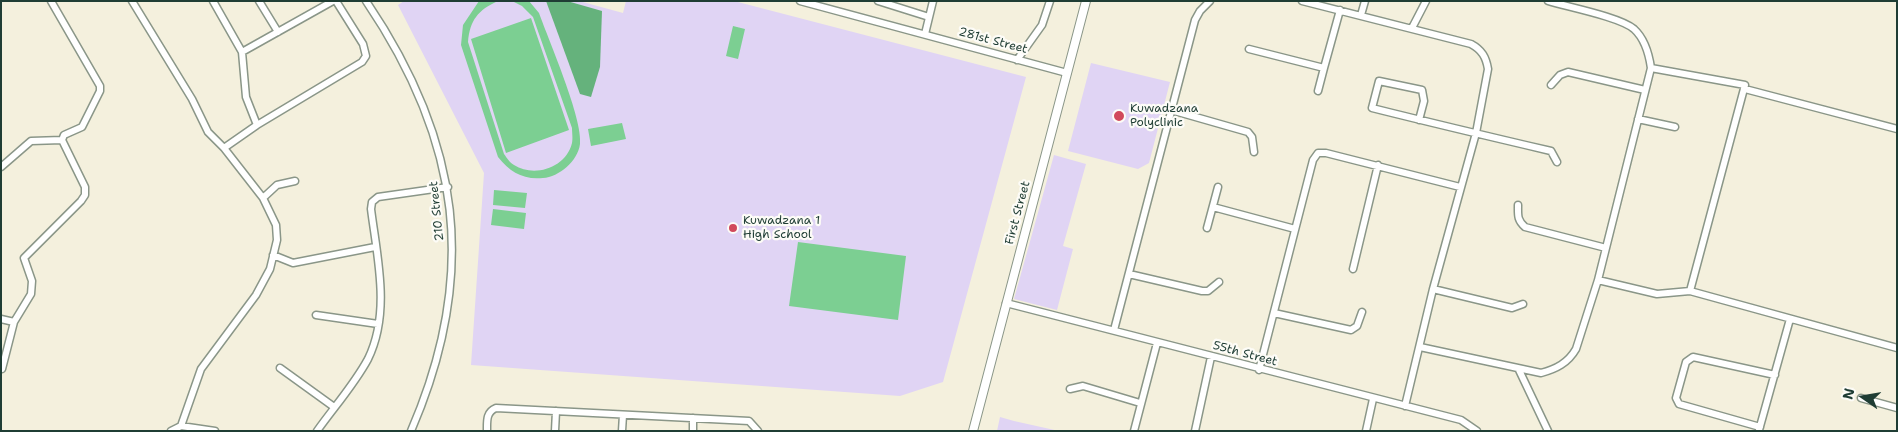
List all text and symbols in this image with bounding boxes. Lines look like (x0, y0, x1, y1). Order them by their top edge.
street label: 281st Street (957, 25, 1029, 57)
place label: Kuwadzana Polyclinic (1130, 102, 1198, 130)
marker: Kuwadzana Polyclinic (1112, 109, 1126, 123)
street label: 210 Street (427, 180, 447, 242)
street label: First Street (1003, 180, 1033, 246)
place label: Kuwadzana 1 High School (743, 214, 820, 242)
marker: Kuwadzana 1 High School (727, 222, 739, 234)
street label: 55th Street (1211, 338, 1279, 370)
north arrow (1838, 372, 1888, 422)
text: N (1838, 386, 1858, 401)

